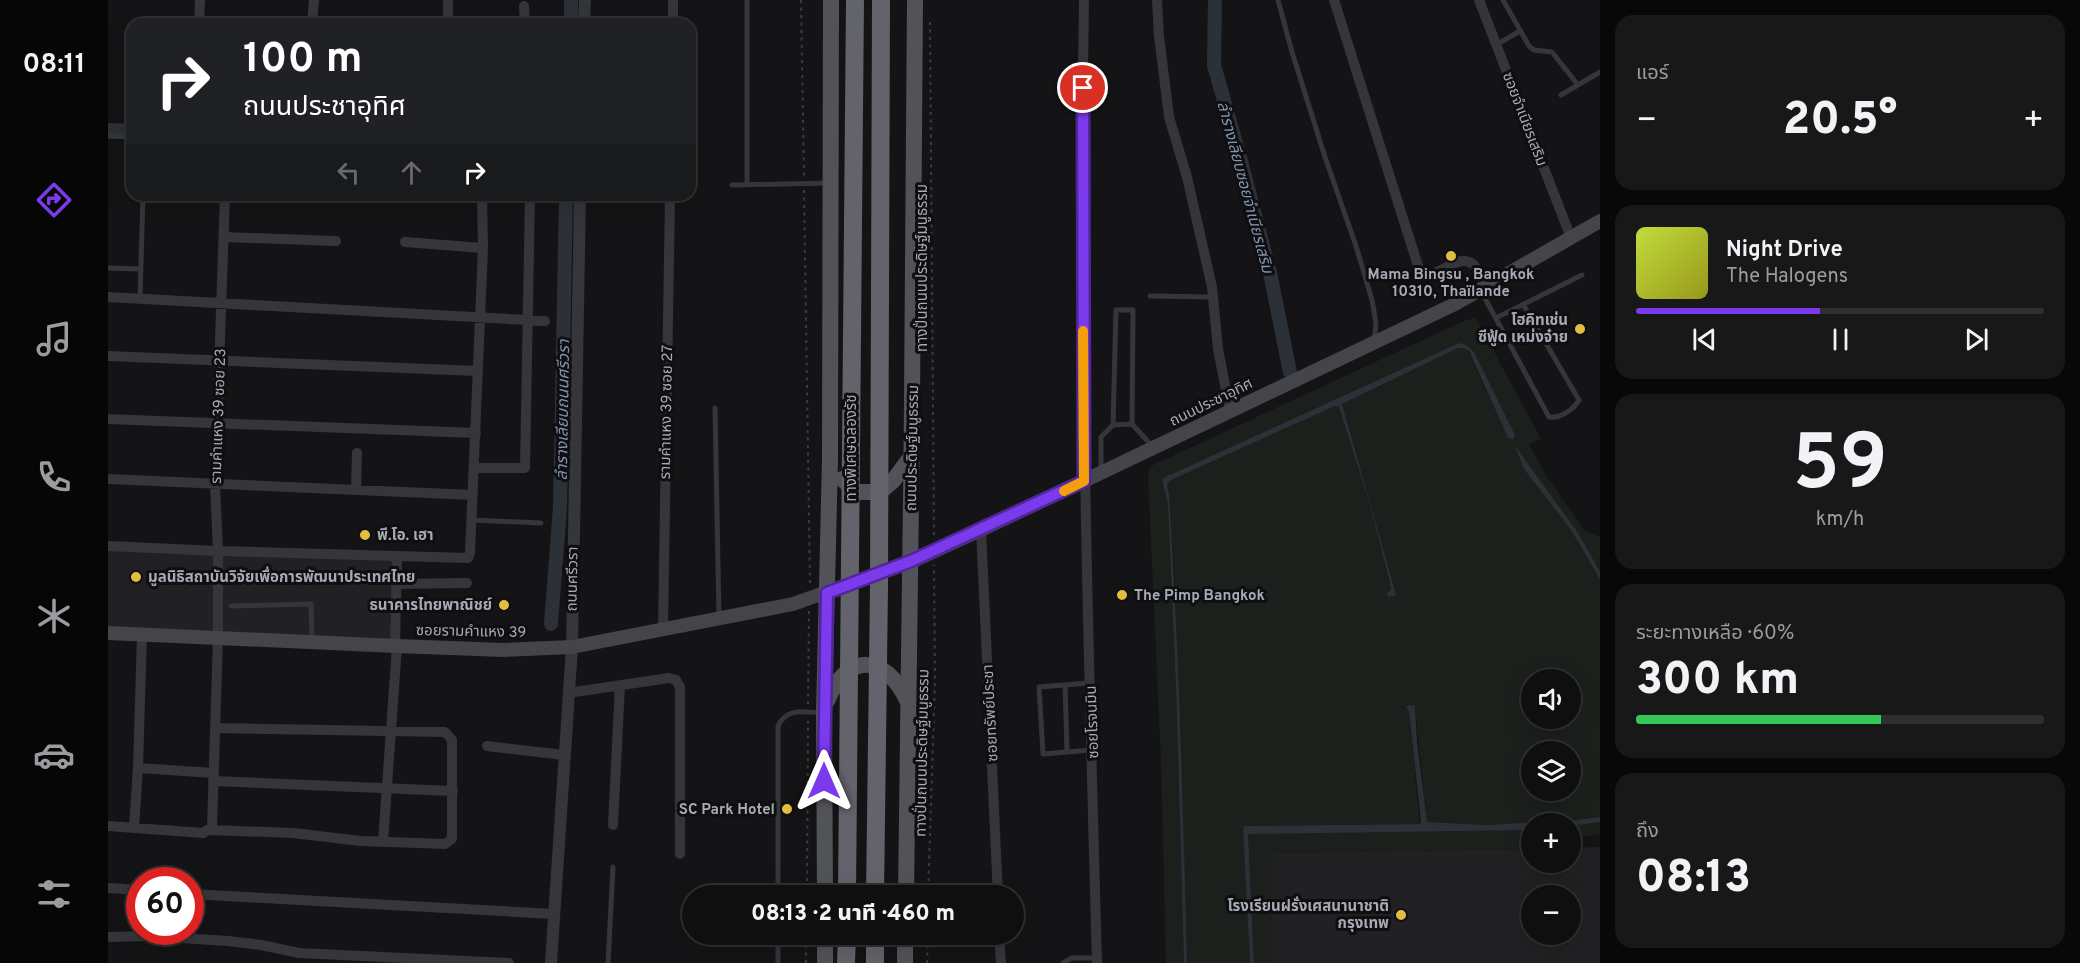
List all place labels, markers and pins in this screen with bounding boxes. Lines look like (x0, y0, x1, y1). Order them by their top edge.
pin (1057, 62, 1108, 113)
marker: Mama Bingsu , Bangkok 10310, Thaïlande (1444, 249, 1458, 263)
place label: Mama Bingsu , Bangkok 10310, Thaïlande (1368, 266, 1534, 302)
place label: โฮคิทเช่น ซีฟู้ด เหม่งจ๋าย (1478, 311, 1568, 348)
marker: โฮคิทเช่น ซีฟู้ด เหม่งจ๋าย (1573, 322, 1587, 336)
place label: พี.โอ. เฮา (377, 527, 434, 546)
marker: พี.โอ. เฮา (358, 528, 372, 542)
place label: มูลนิธิสถาบันวิจัยเพื่อการพัฒนาประเทศไทย (148, 566, 415, 588)
marker: มูลนิธิสถาบันวิจัยเพื่อการพัฒนาประเทศไทย (129, 570, 143, 584)
place label: The Pimp Bangkok (1134, 587, 1265, 606)
marker: The Pimp Bangkok (1115, 588, 1129, 602)
place label: ธนาคารไทยพาณิชย์ (369, 597, 492, 616)
marker: ธนาคารไทยพาณิชย์ (497, 598, 511, 612)
place label: SC Park Hotel (679, 801, 775, 820)
marker: SC Park Hotel (780, 802, 794, 816)
place label: โรงเรียนฝรั่งเศสนานาชาติ กรุงเทพ (1227, 896, 1389, 934)
marker: โรงเรียนฝรั่งเศสนานาชาติ กรุงเทพ (1394, 908, 1408, 922)

